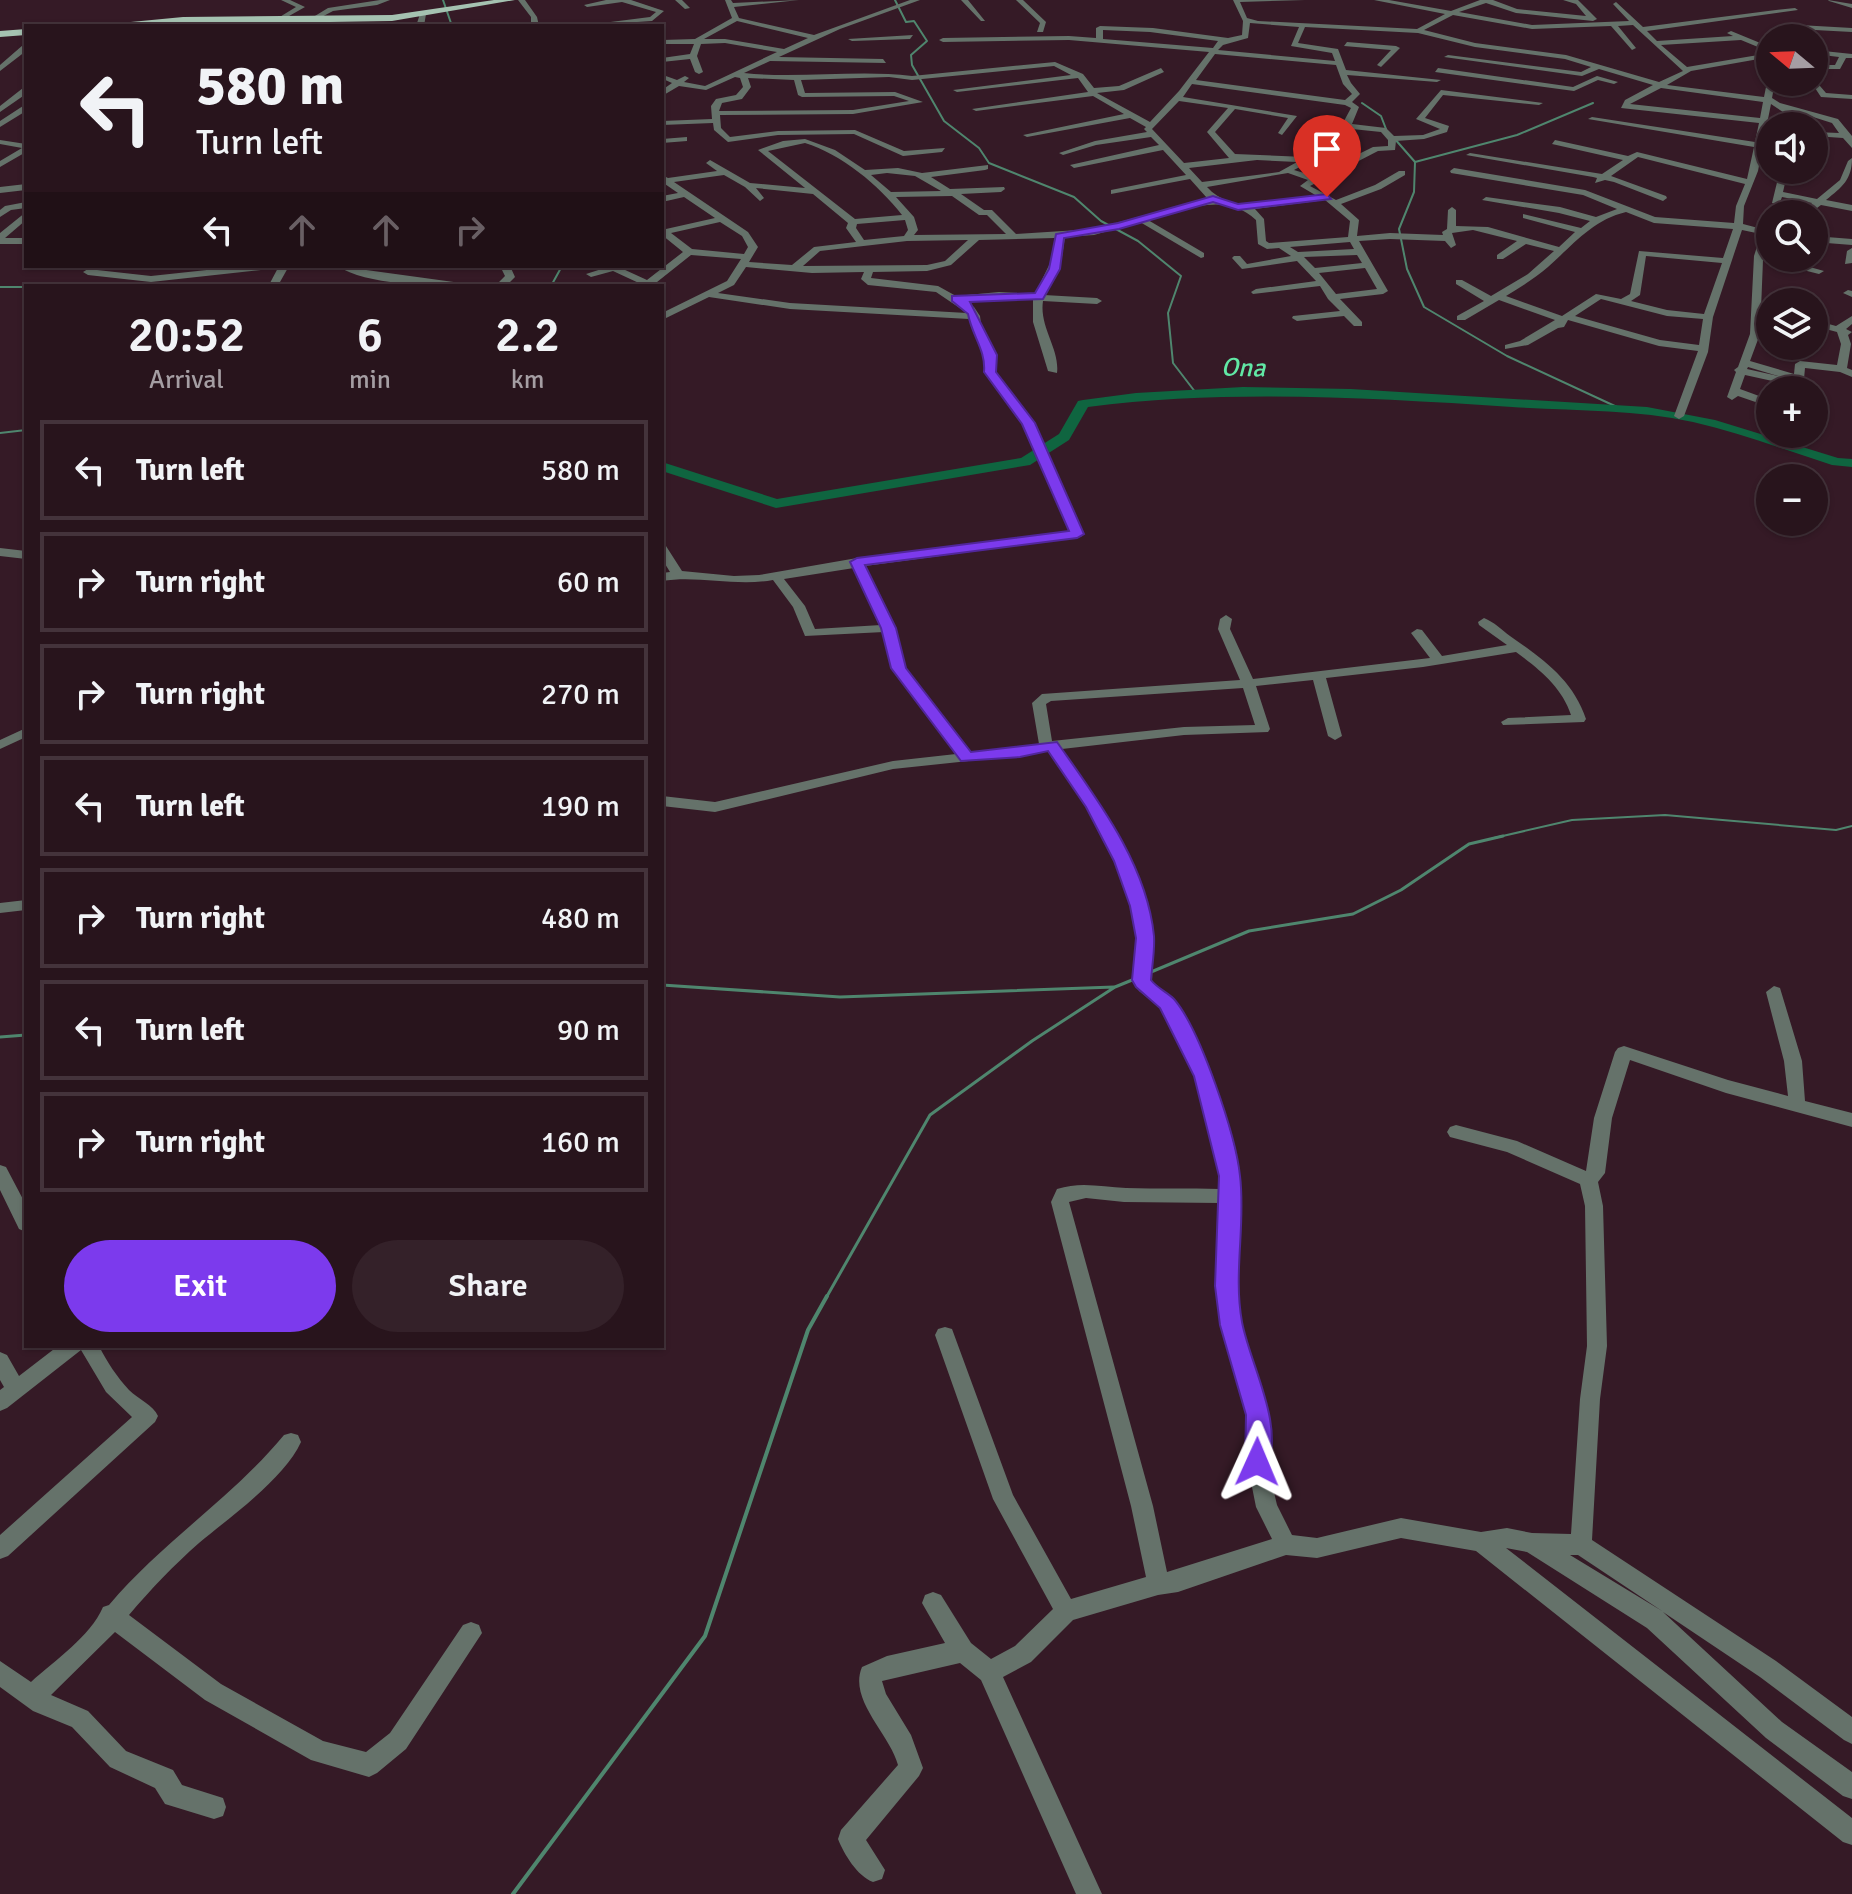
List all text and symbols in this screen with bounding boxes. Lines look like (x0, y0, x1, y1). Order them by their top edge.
north arrow (1756, 24, 1828, 96)
map controls (1756, 24, 1828, 536)
text: 580 m (196, 51, 344, 120)
icon: left (64, 56, 168, 160)
button: sound (1756, 112, 1828, 184)
pin (1293, 115, 1361, 197)
text: Turn left (196, 120, 323, 165)
icon: arrive (1305, 127, 1349, 171)
button: search (1756, 200, 1828, 272)
icon: left (196, 208, 240, 252)
icon: ahead (280, 208, 324, 252)
icon: ahead (364, 208, 408, 252)
icon: right (448, 208, 492, 252)
button: layers (1756, 288, 1828, 360)
text: 20:52 (128, 306, 245, 365)
text: 6 (357, 306, 383, 365)
text: 2.2 (495, 306, 560, 365)
water label: Ona (1220, 352, 1266, 384)
text: Arrival (149, 364, 224, 396)
text: min (349, 364, 391, 396)
text: km (511, 364, 544, 396)
button: + (1756, 376, 1828, 448)
icon: left (68, 448, 112, 492)
text: Turn left (136, 452, 245, 489)
text: 580 m (541, 452, 620, 489)
button: − (1756, 464, 1828, 536)
icon: right (68, 560, 112, 604)
text: Turn right (136, 564, 265, 601)
text: 60 m (557, 564, 620, 601)
icon: right (68, 672, 112, 716)
text: Turn right (136, 676, 265, 713)
text: 270 m (541, 676, 620, 713)
icon: left (68, 784, 112, 828)
text: Turn left (136, 788, 245, 825)
text: 190 m (541, 788, 620, 825)
icon: right (68, 896, 112, 940)
text: Turn right (136, 900, 265, 937)
text: 480 m (541, 900, 620, 937)
icon: left (68, 1008, 112, 1052)
text: Turn left (136, 1012, 245, 1049)
text: 90 m (557, 1012, 620, 1049)
icon: right (68, 1120, 112, 1164)
text: Turn right (136, 1124, 265, 1161)
text: 160 m (541, 1124, 620, 1161)
button: Exit (64, 1240, 336, 1332)
button: Share (352, 1240, 624, 1332)
position arrow (1215, 1420, 1299, 1504)

